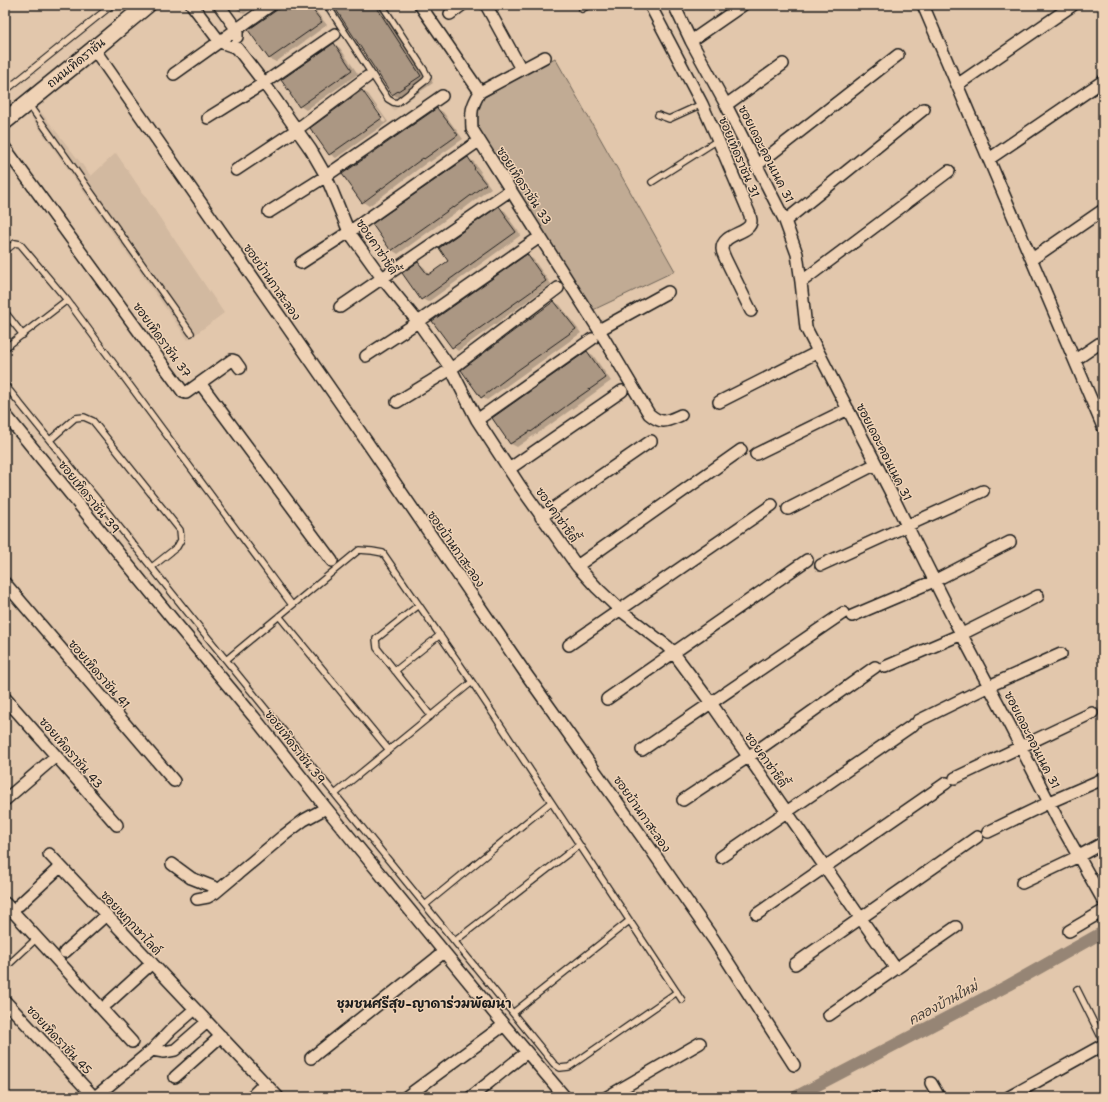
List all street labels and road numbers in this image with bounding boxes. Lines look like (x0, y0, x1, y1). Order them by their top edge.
street label: ถนนเทิดราชัน (44, 35, 108, 91)
street label: ซอยเดอะคอนเนค 31 (734, 102, 798, 206)
street label: ซอยเทิดราชัน 31 (715, 114, 763, 200)
street label: ซอยเทิดราชัน 33 (493, 144, 555, 228)
street label: ซอยคาซ่าซิตี้ (352, 214, 405, 279)
street label: ซอยบ้านกาสะลอง (240, 241, 304, 323)
street label: ซอยเทิดราชัน 37 (129, 299, 195, 381)
street label: ซอยเดอะคอนเนค 31 (852, 400, 916, 504)
street label: ซอยเทิดราชัน 39 (55, 457, 123, 537)
street label: ซอยคาซ่าซิตี้ (532, 482, 585, 547)
street label: ซอยบ้านกาสะลอง (424, 508, 488, 590)
street label: ซอยเทิดราชัน 41 (65, 636, 133, 712)
street label: ซอยเดอะคอนเนค 31 (1000, 688, 1064, 792)
street label: ซอยเทิดราชัน 39 (261, 707, 329, 787)
street label: ซอยเทิดราชัน 43 (36, 714, 106, 792)
street label: ซอยคาซ่าซิตี้ (741, 727, 794, 792)
street label: ซอยบ้านกาสะลอง (610, 773, 674, 855)
street label: ซอยพฤกษาไลต์ (97, 887, 165, 959)
street label: ซอยเทิดราชัน 45 (23, 1002, 95, 1078)

